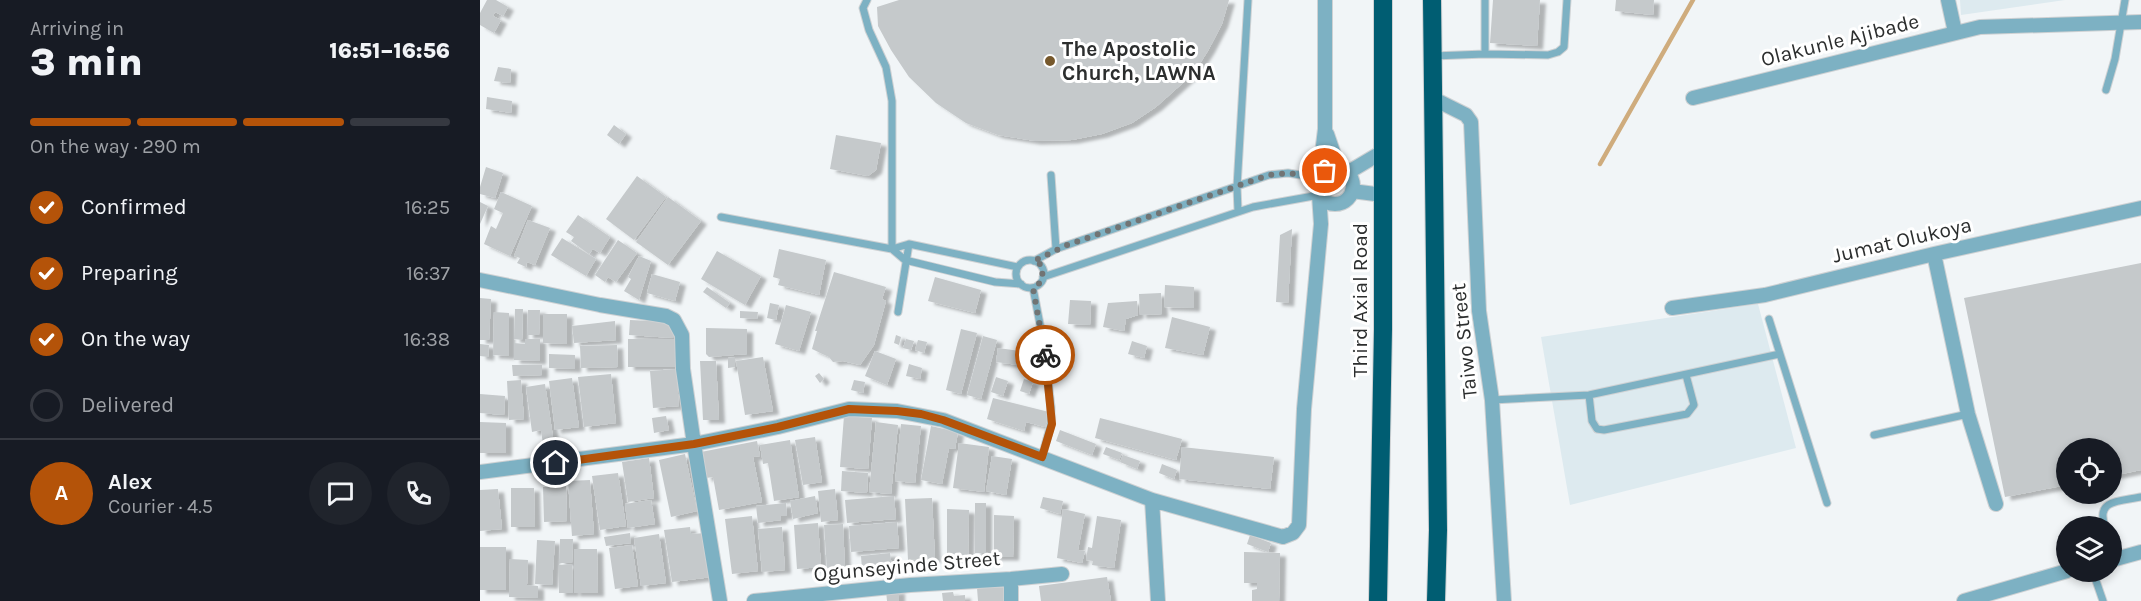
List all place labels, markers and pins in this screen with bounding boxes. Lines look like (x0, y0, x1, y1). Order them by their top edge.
place label: The Apostolic Church, LAWNA (1062, 37, 1216, 85)
marker: The Apostolic Church, LAWNA (1043, 54, 1057, 68)
pin (1299, 145, 1350, 196)
pin (530, 437, 581, 488)

